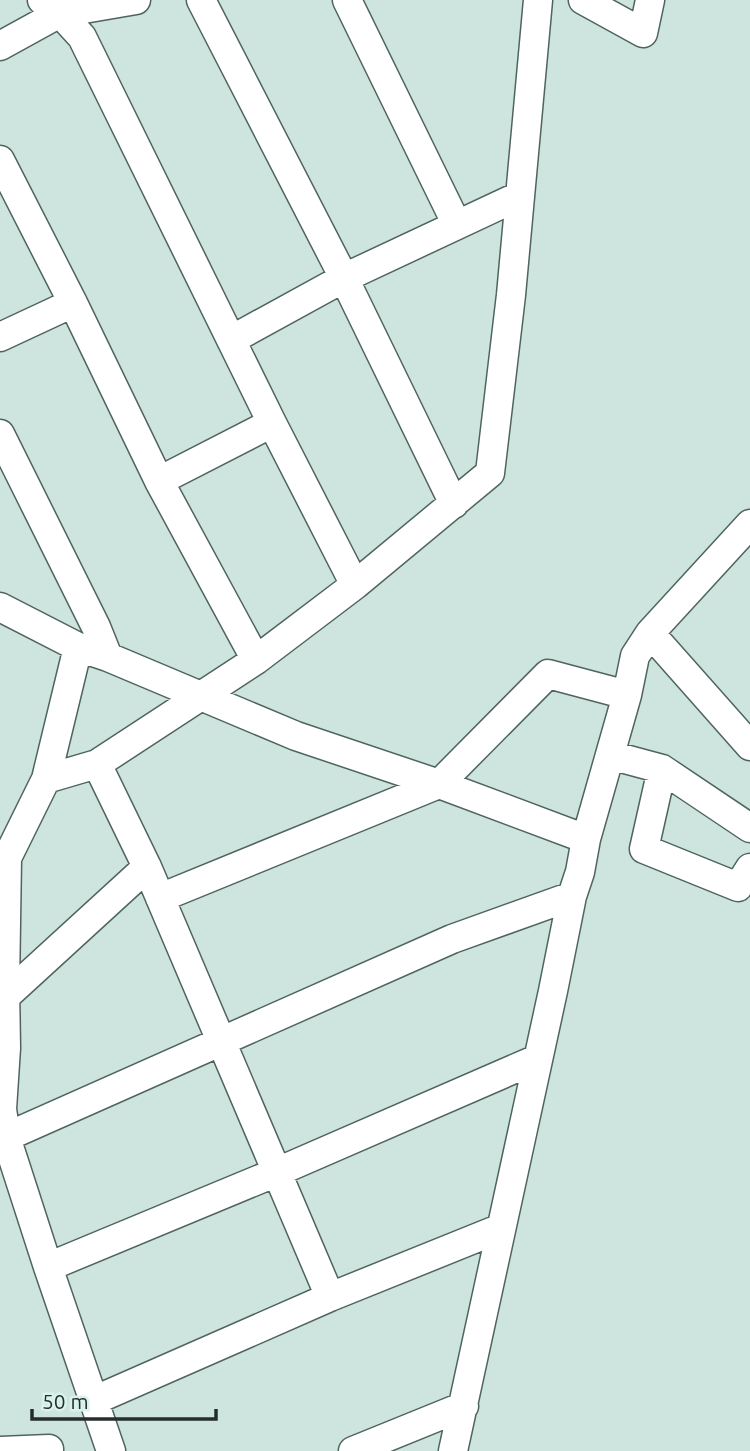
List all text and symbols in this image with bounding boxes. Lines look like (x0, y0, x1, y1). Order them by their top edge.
scale bar (32, 1378, 215, 1422)
text: 50 m (42, 1389, 89, 1413)

